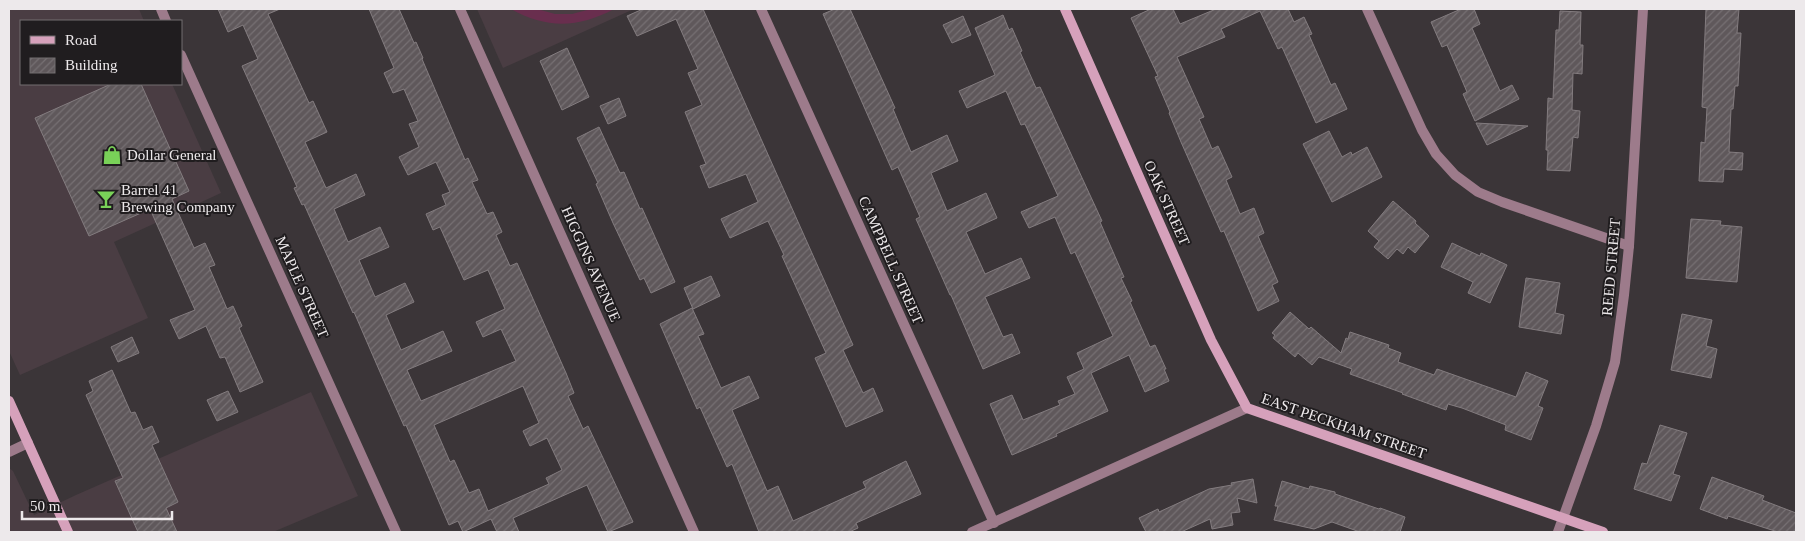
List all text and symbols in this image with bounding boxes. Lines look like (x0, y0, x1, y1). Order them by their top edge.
legend (20, 20, 182, 85)
text: Road (65, 32, 97, 48)
text: Building (65, 57, 118, 73)
shop icon: Dollar General (101, 144, 123, 166)
place label: Dollar General (127, 147, 217, 163)
street label: OAK STREET (1141, 158, 1193, 248)
place label: Barrel 41 Brewing Company (121, 182, 235, 215)
bar icon: Barrel 41 Brewing Company (95, 188, 117, 210)
street label: CAMPBELL STREET (856, 194, 926, 326)
street label: HIGGINS AVENUE (558, 204, 624, 324)
street label: REED STREET (1599, 218, 1623, 316)
street label: MAPLE STREET (272, 234, 332, 340)
street label: EAST PECKHAM STREET (1260, 390, 1428, 462)
scale bar (22, 488, 172, 520)
text: 50 m (30, 498, 61, 514)

